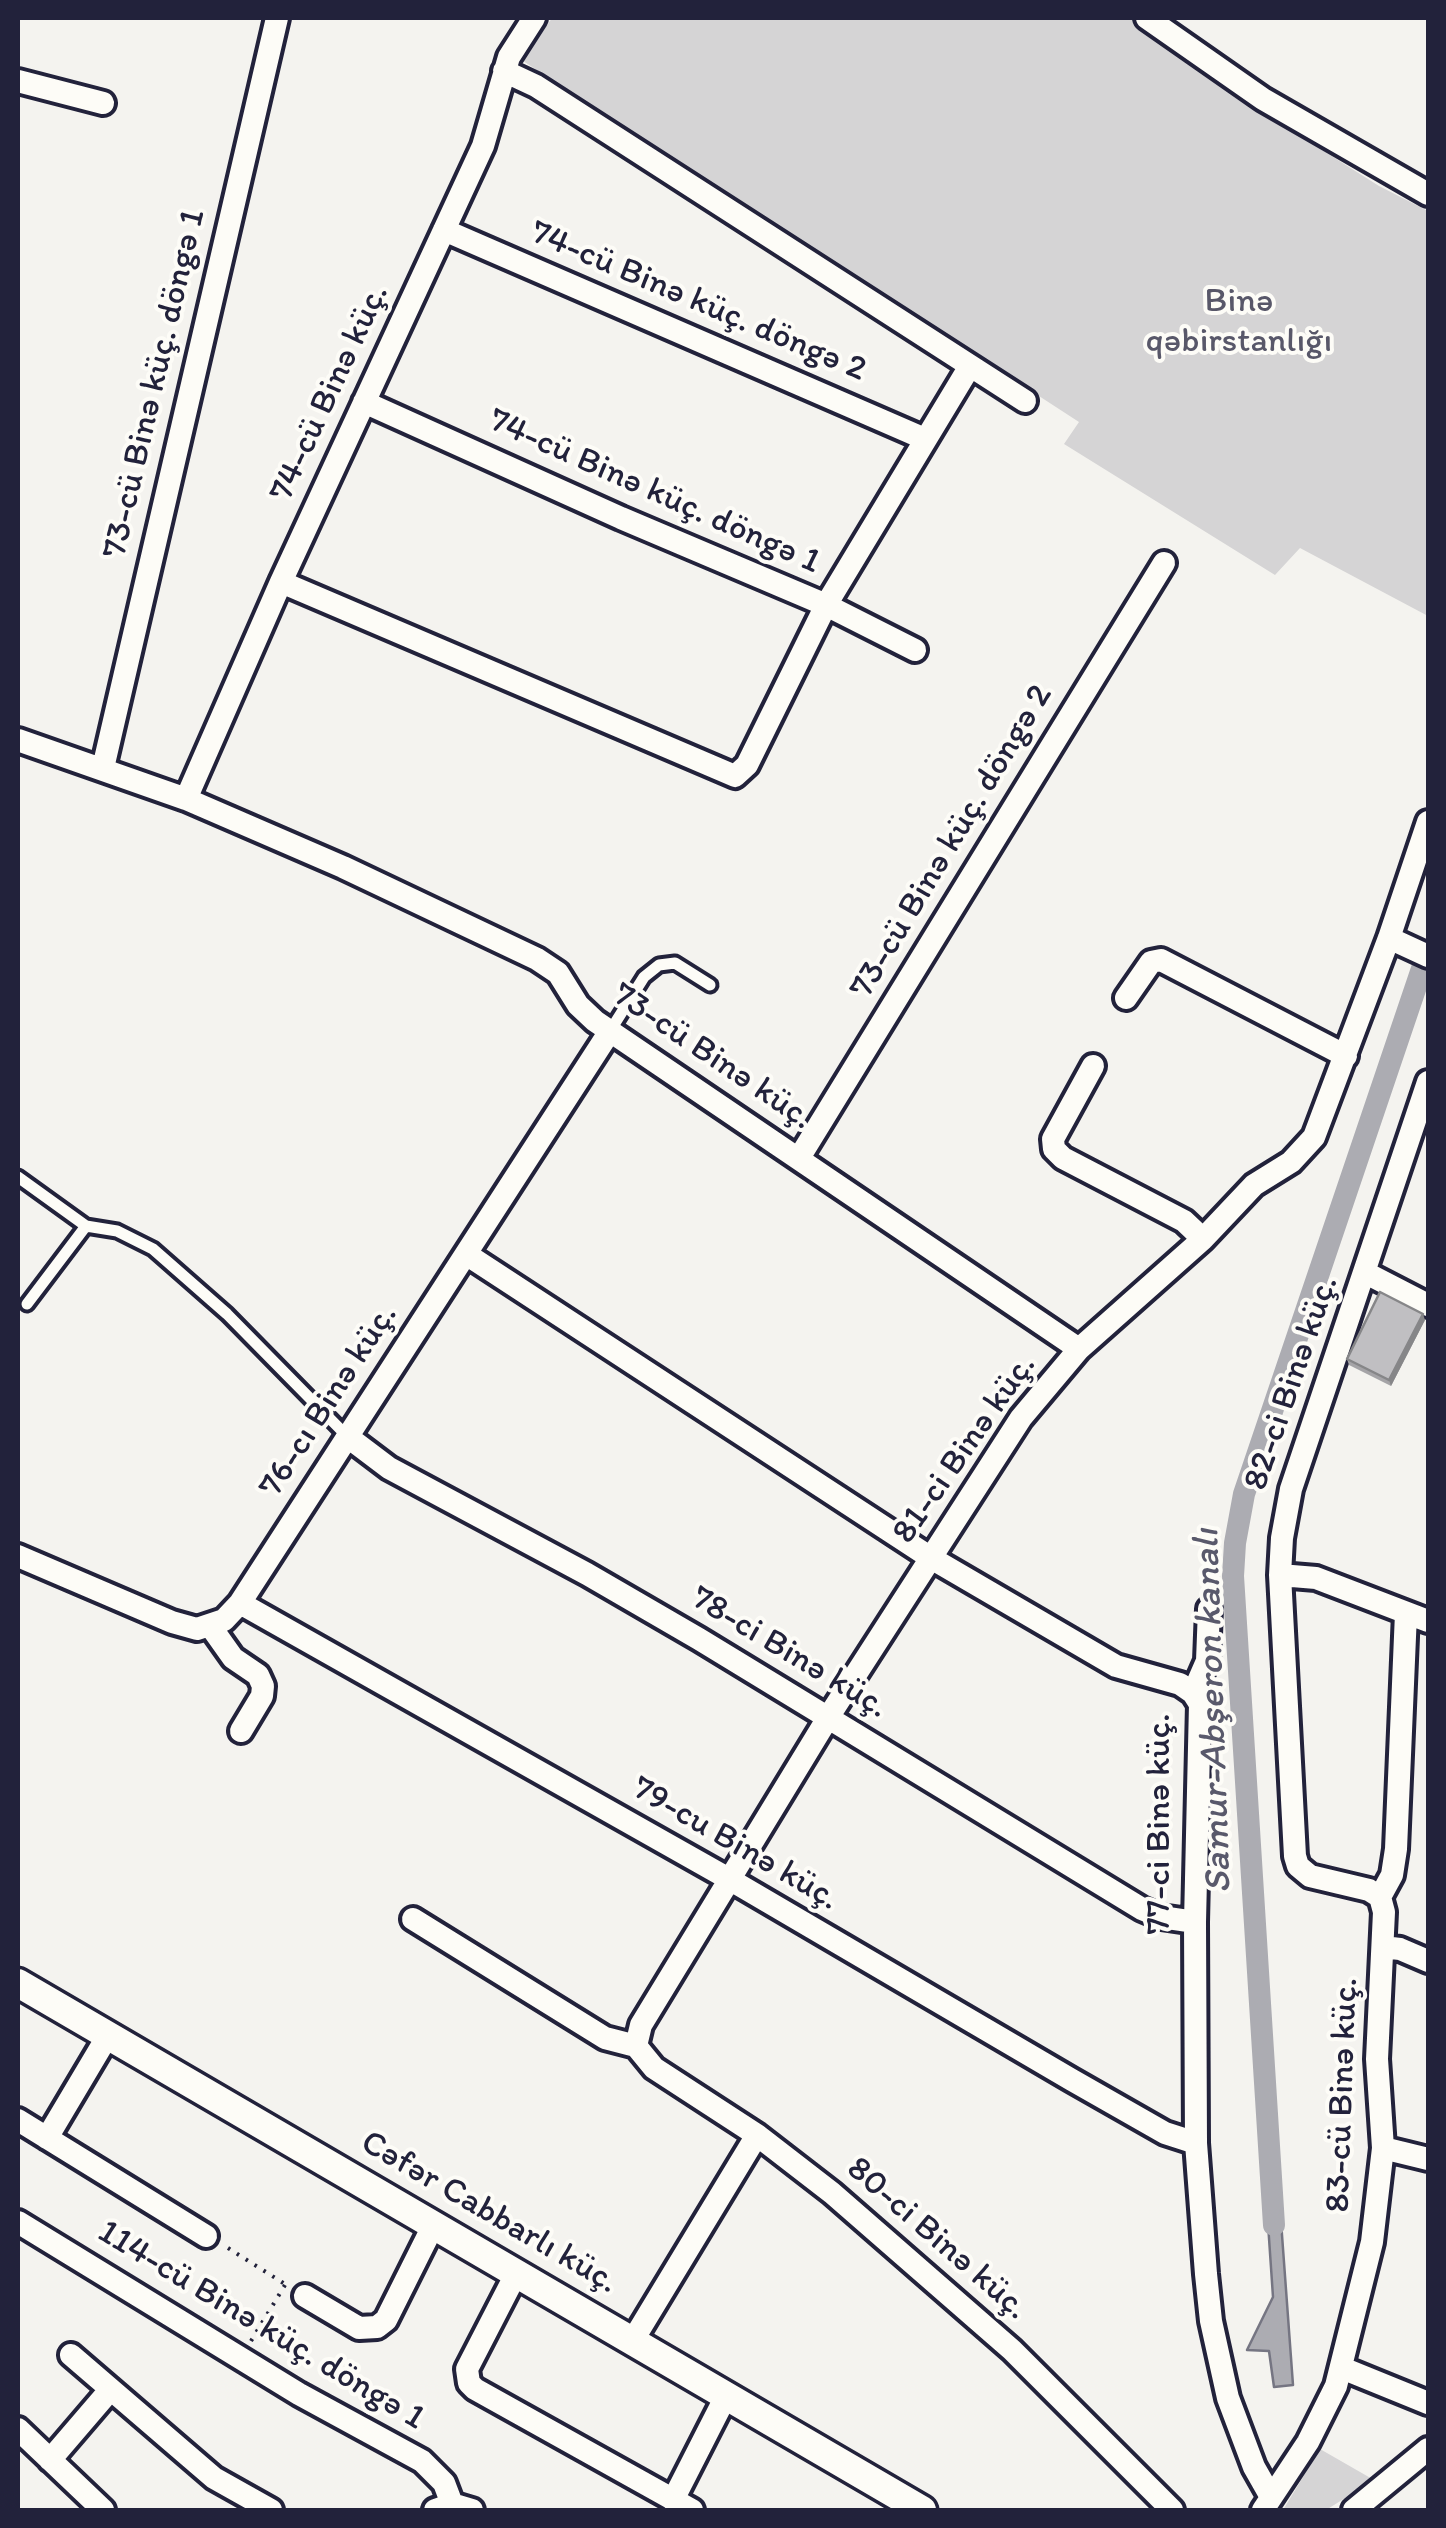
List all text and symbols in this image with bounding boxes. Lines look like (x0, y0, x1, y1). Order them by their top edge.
street label: 73-cü Binə küç. döngə 1 (94, 206, 216, 562)
street label: 74-cü Binə küç. döngə 2 (524, 212, 872, 392)
street label: 74-cü Binə küç. (261, 278, 399, 508)
park label: Binə qəbirstanlığı (1146, 281, 1332, 363)
street label: 74-cü Binə küç. döngə 1 (482, 400, 826, 584)
street label: 73-cü Binə küç. döngə 2 (842, 677, 1062, 1007)
street label: 73-cü Binə küç. (604, 974, 820, 1140)
street label: 82-ci Binə küç. (1236, 1270, 1348, 1496)
street label: 76-cı Binə küç. (251, 1296, 407, 1506)
street label: 81-ci Binə küç. (884, 1346, 1046, 1552)
water label: Samur-Abşeron kanalı (1185, 1528, 1243, 1894)
street label: 78-ci Binə küç. (683, 1578, 895, 1728)
street label: 77-ci Binə küç. (1139, 1713, 1181, 1935)
street label: 79-cu Binə küç. (624, 1768, 846, 1920)
street label: 83-cü Binə küç. (1318, 1977, 1368, 2213)
street label: Cəfər Cabbarlı küç. (353, 2122, 625, 2304)
street label: 80-ci Binə küç. (837, 2149, 1037, 2329)
street label: 114-cü Binə küç. döngə 1 (90, 2212, 432, 2440)

